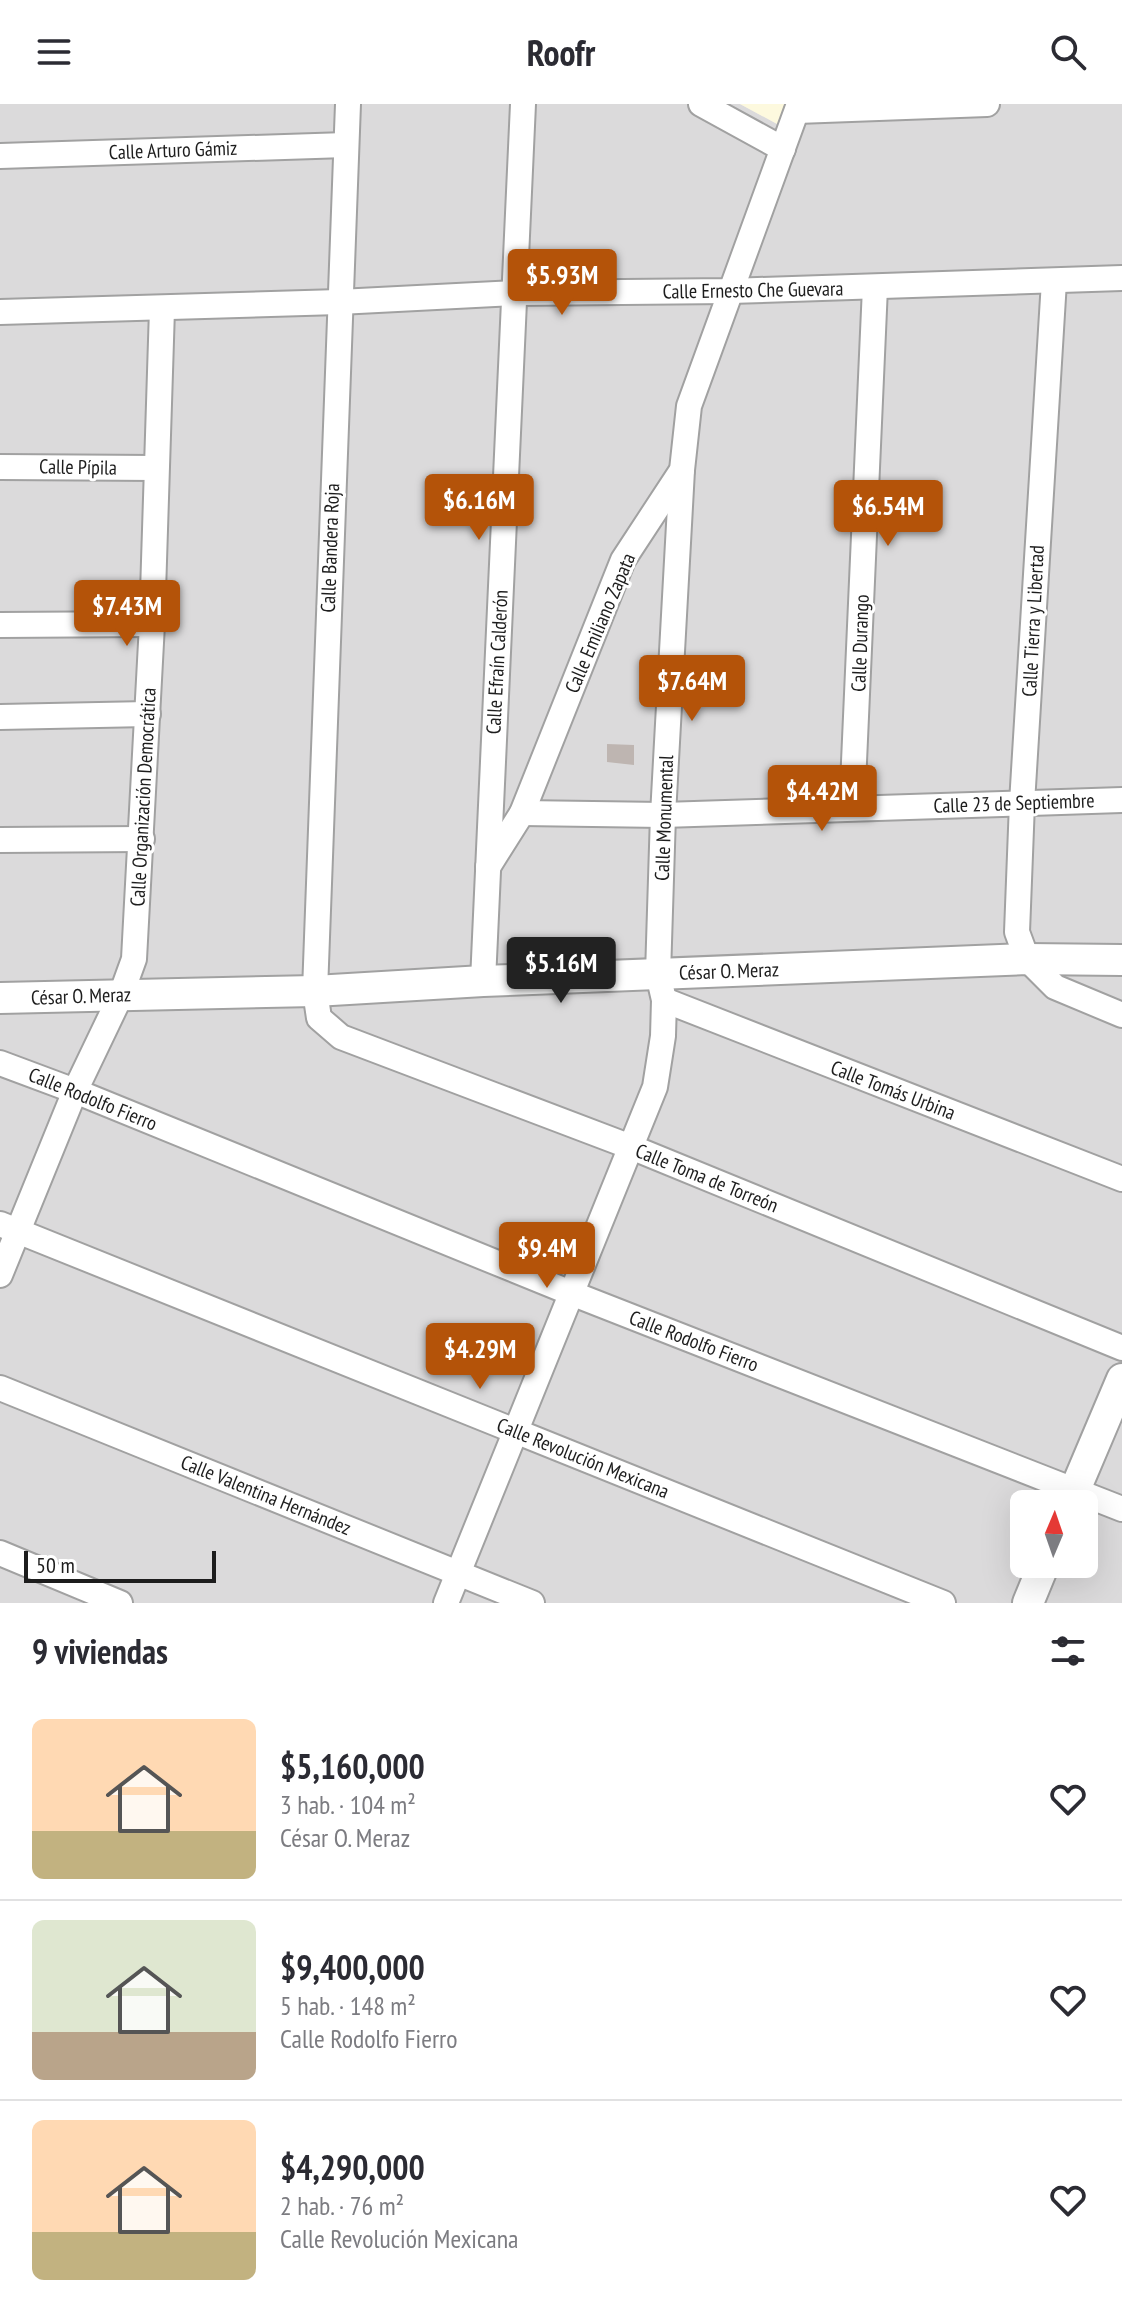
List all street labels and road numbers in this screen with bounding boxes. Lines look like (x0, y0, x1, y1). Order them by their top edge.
street label: Calle Arturo Gámiz (108, 135, 238, 165)
street label: Calle Ernesto Che Guevara (662, 275, 844, 305)
street label: Calle Pípila (39, 453, 117, 481)
street label: Calle Bandera Roja (315, 483, 345, 613)
street label: Calle Tierra y Libertad (1016, 545, 1050, 697)
street label: Calle Emiliano Zapata (559, 549, 641, 697)
street label: Calle Efraín Calderón (480, 589, 514, 735)
street label: Calle Durango (845, 594, 875, 692)
street label: Calle Organización Democrática (124, 687, 162, 907)
street label: Calle Monumental (649, 754, 679, 881)
street label: Calle 23 de Septiembre (933, 787, 1095, 819)
street label: César O. Meraz (679, 956, 779, 986)
street label: César O. Meraz (31, 981, 131, 1011)
street label: Calle Tomás Urbina (827, 1054, 959, 1126)
street label: Calle Rodolfo Fierro (25, 1061, 161, 1137)
street label: Calle Toma de Torreón (632, 1138, 782, 1218)
street label: Calle Rodolfo Fierro (626, 1304, 762, 1378)
street label: Calle Revolución Mexicana (493, 1412, 673, 1504)
street label: Calle Valentina Hernández (177, 1449, 355, 1541)

